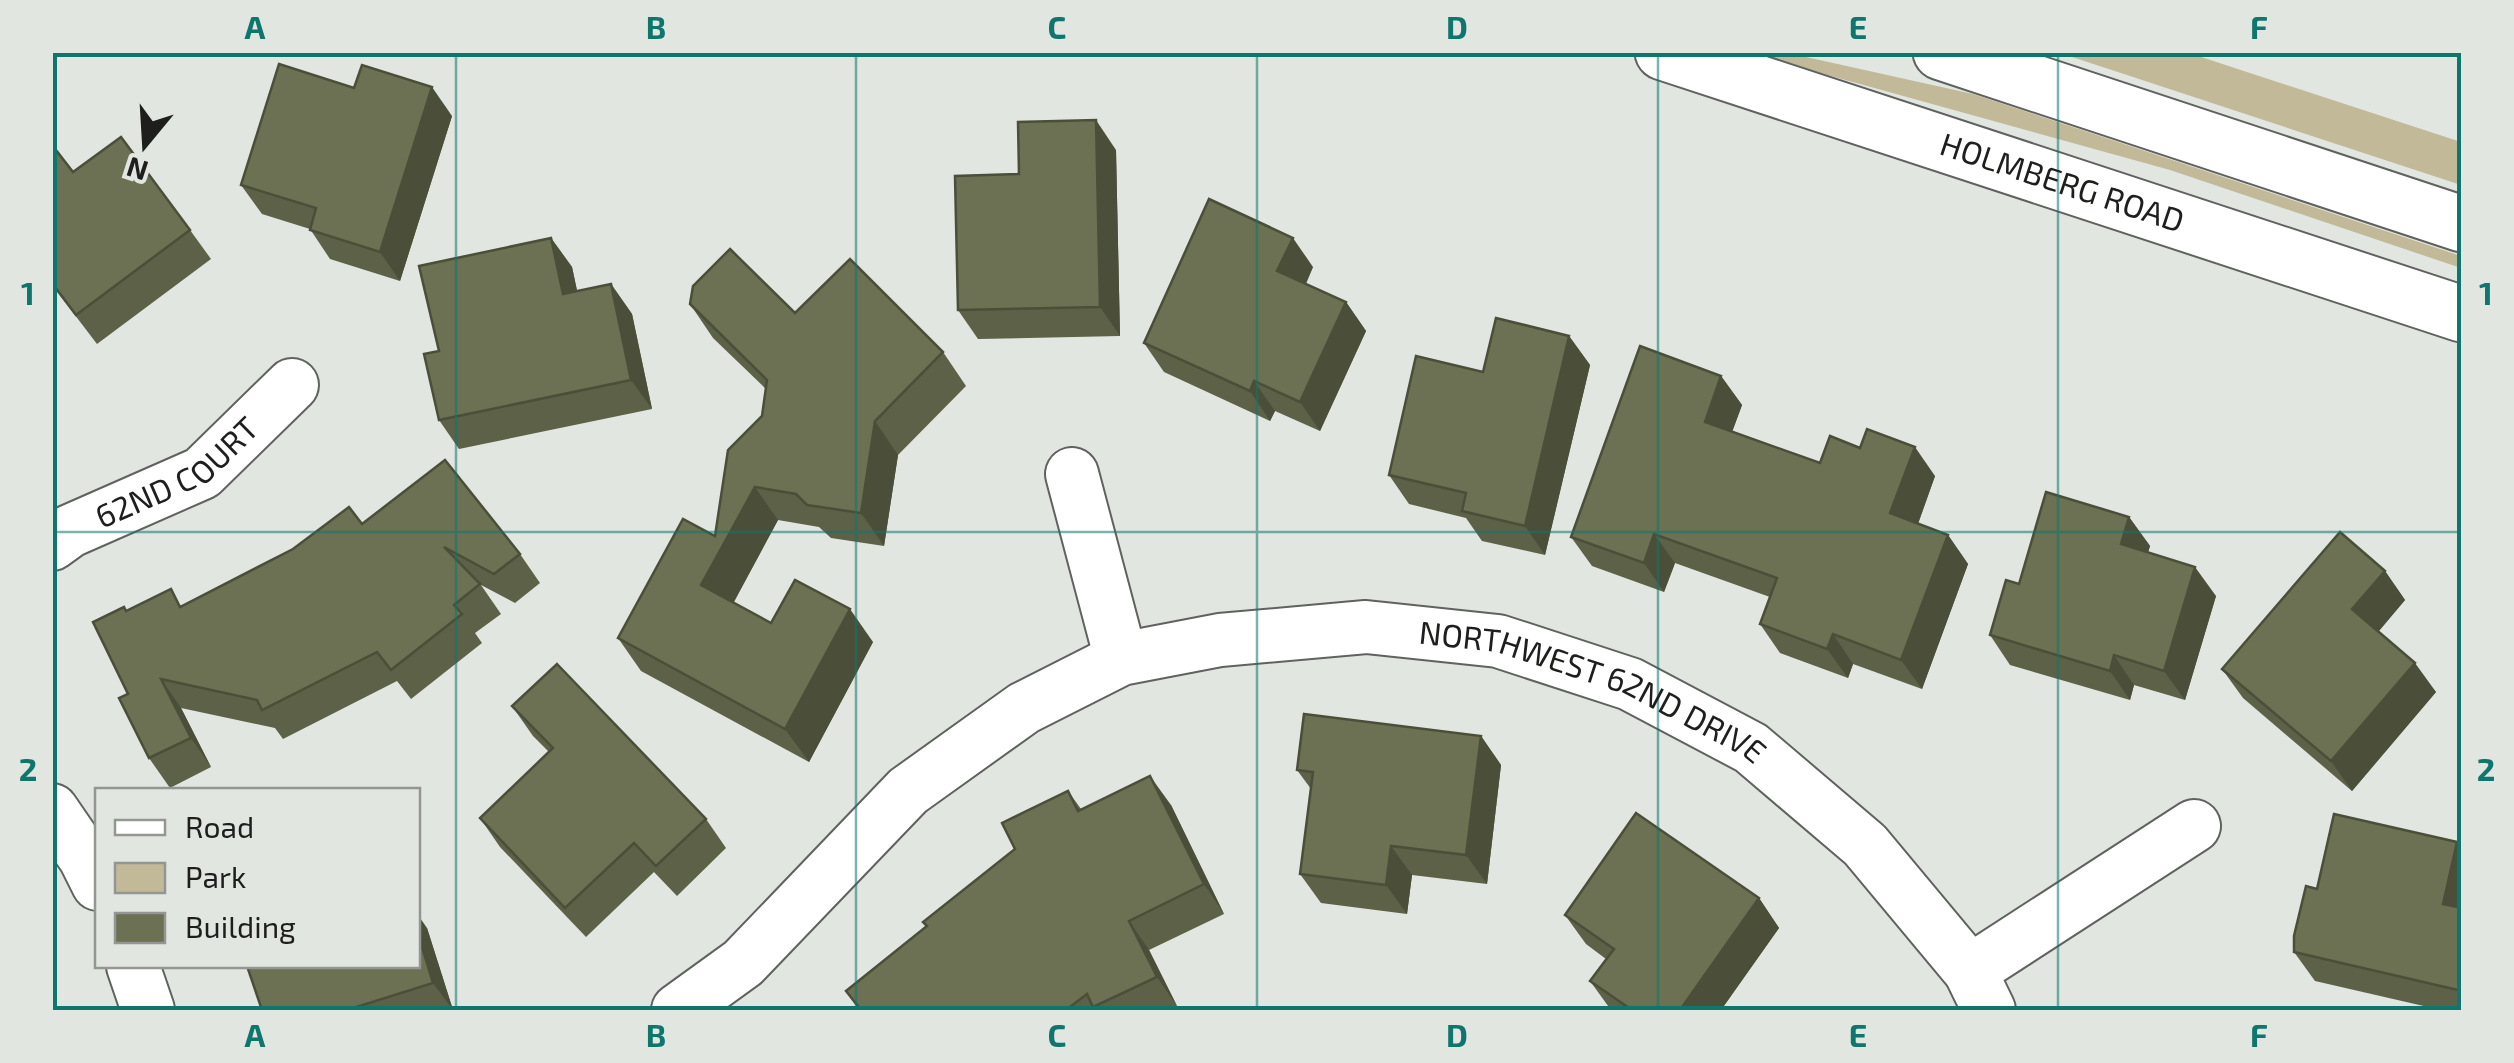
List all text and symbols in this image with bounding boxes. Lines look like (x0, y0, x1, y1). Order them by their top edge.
text: A (245, 7, 266, 45)
text: B (646, 7, 666, 45)
text: C (1048, 7, 1066, 45)
text: D (1446, 7, 1468, 45)
text: E (1849, 7, 1867, 45)
text: F (2250, 7, 2268, 45)
north arrow (95, 95, 195, 195)
street label: HOLMBERG ROAD (1936, 123, 2189, 239)
text: N (122, 150, 152, 189)
text: 1 (21, 273, 35, 311)
text: 1 (2479, 273, 2493, 311)
street label: 62ND COURT (89, 408, 265, 535)
street label: NORTHWEST 62ND DRIVE (1417, 612, 1775, 770)
text: 2 (19, 749, 37, 787)
text: 2 (2477, 749, 2495, 787)
legend (95, 788, 420, 968)
text: Road (185, 808, 254, 844)
text: Park (185, 858, 246, 894)
text: Building (185, 908, 296, 944)
text: A (245, 1015, 266, 1053)
text: B (646, 1015, 666, 1053)
text: C (1048, 1015, 1066, 1053)
text: D (1446, 1015, 1468, 1053)
text: E (1849, 1015, 1867, 1053)
text: F (2250, 1015, 2268, 1053)

